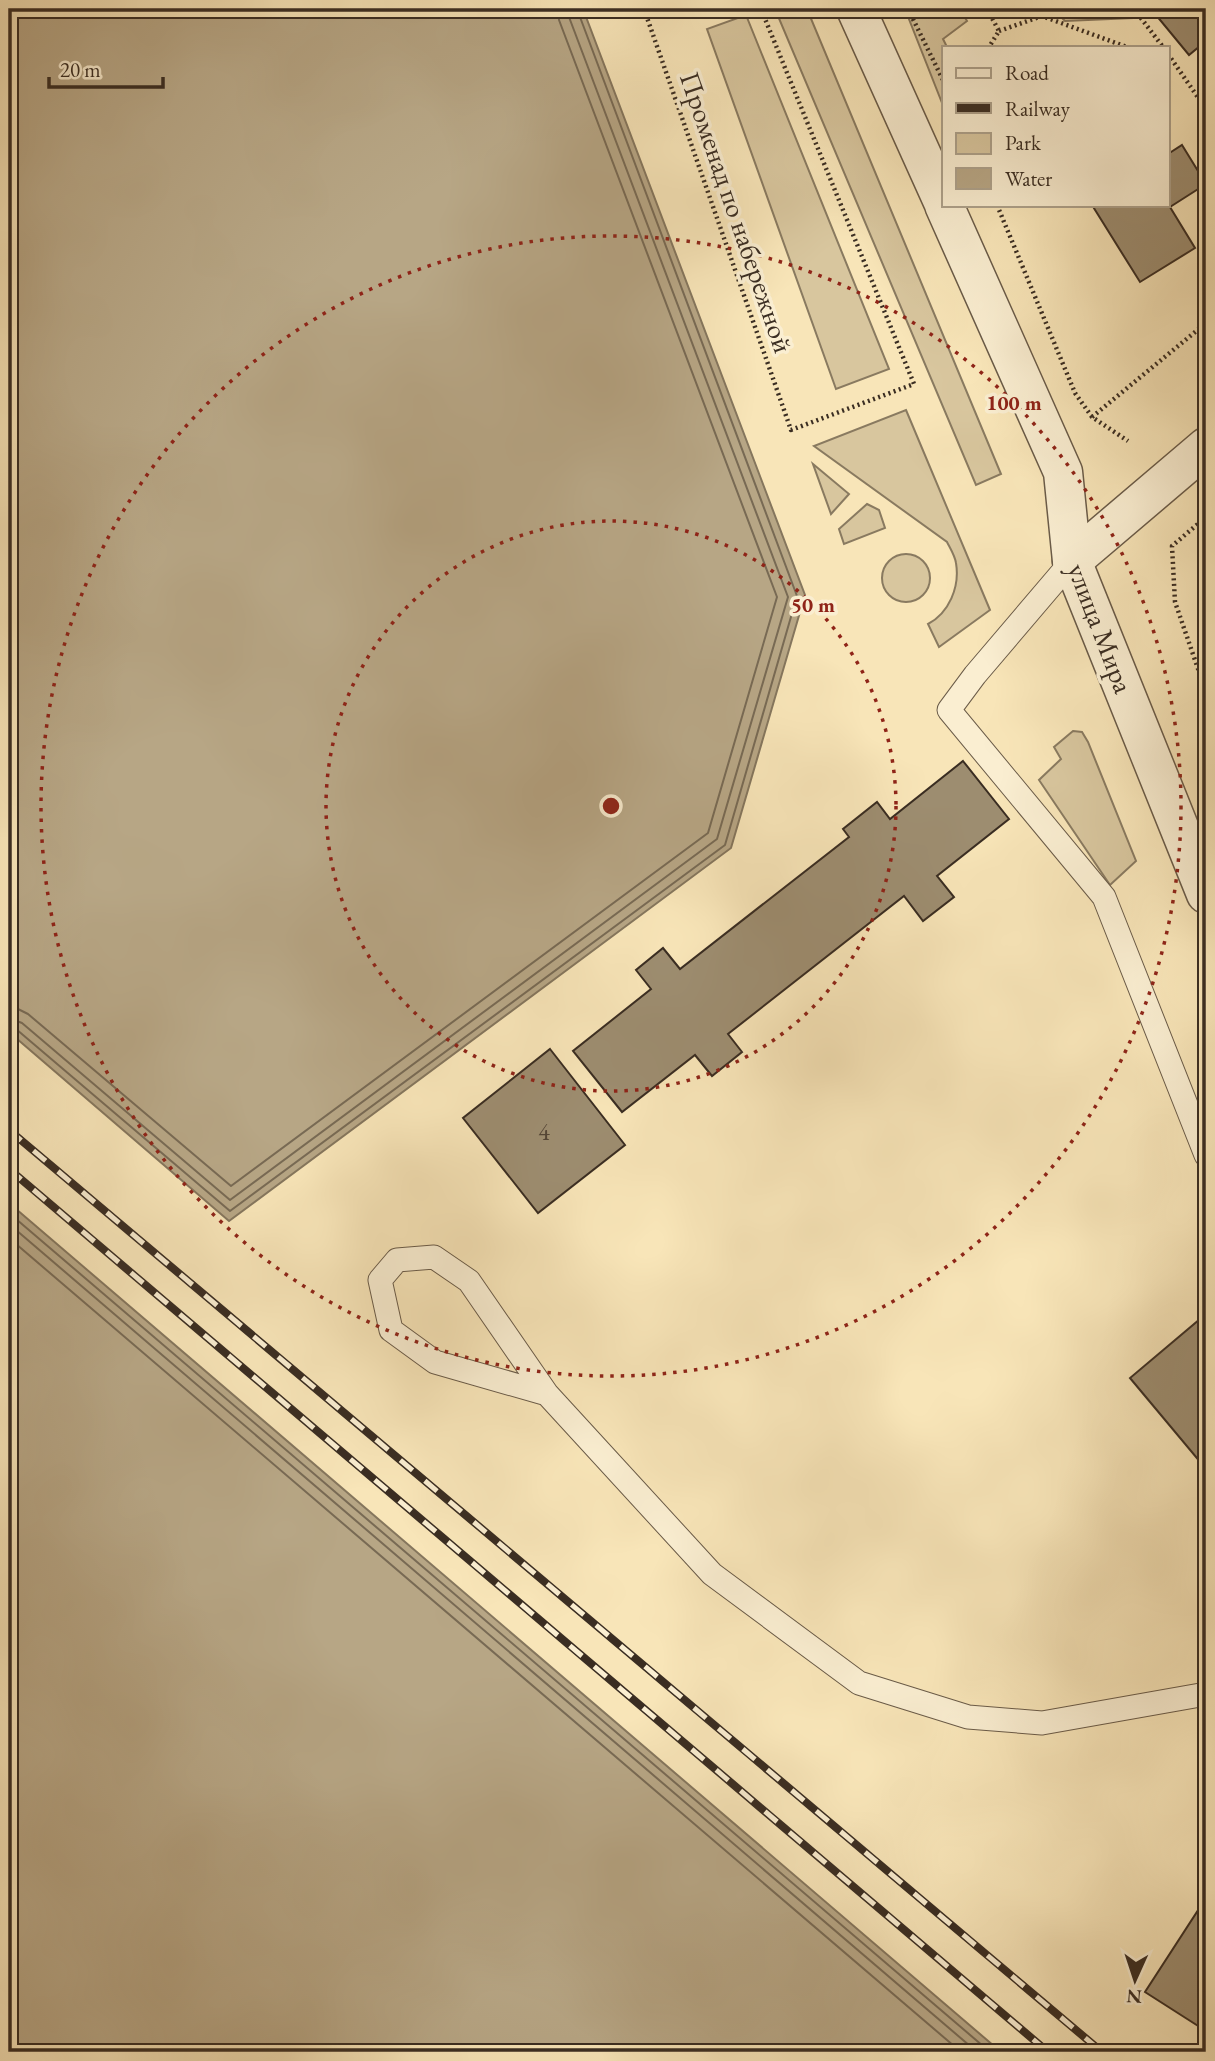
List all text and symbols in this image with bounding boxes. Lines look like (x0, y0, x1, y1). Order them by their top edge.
scale bar (49, 46, 163, 90)
legend (942, 46, 1170, 206)
text: 20 m (60, 56, 101, 83)
text: Road (1005, 59, 1049, 86)
street label: Променад по набережной (672, 67, 802, 357)
text: Railway (1005, 95, 1071, 122)
text: Park (1005, 129, 1042, 156)
text: Water (1005, 165, 1052, 192)
text: 100 m (986, 389, 1042, 416)
street label: улица Мира (1060, 558, 1142, 699)
text: 50 m (791, 591, 835, 618)
centre of rings (599, 794, 623, 818)
house number: 4 (538, 1116, 550, 1147)
north arrow (1100, 1946, 1170, 2016)
text: N (1125, 1984, 1142, 2009)

